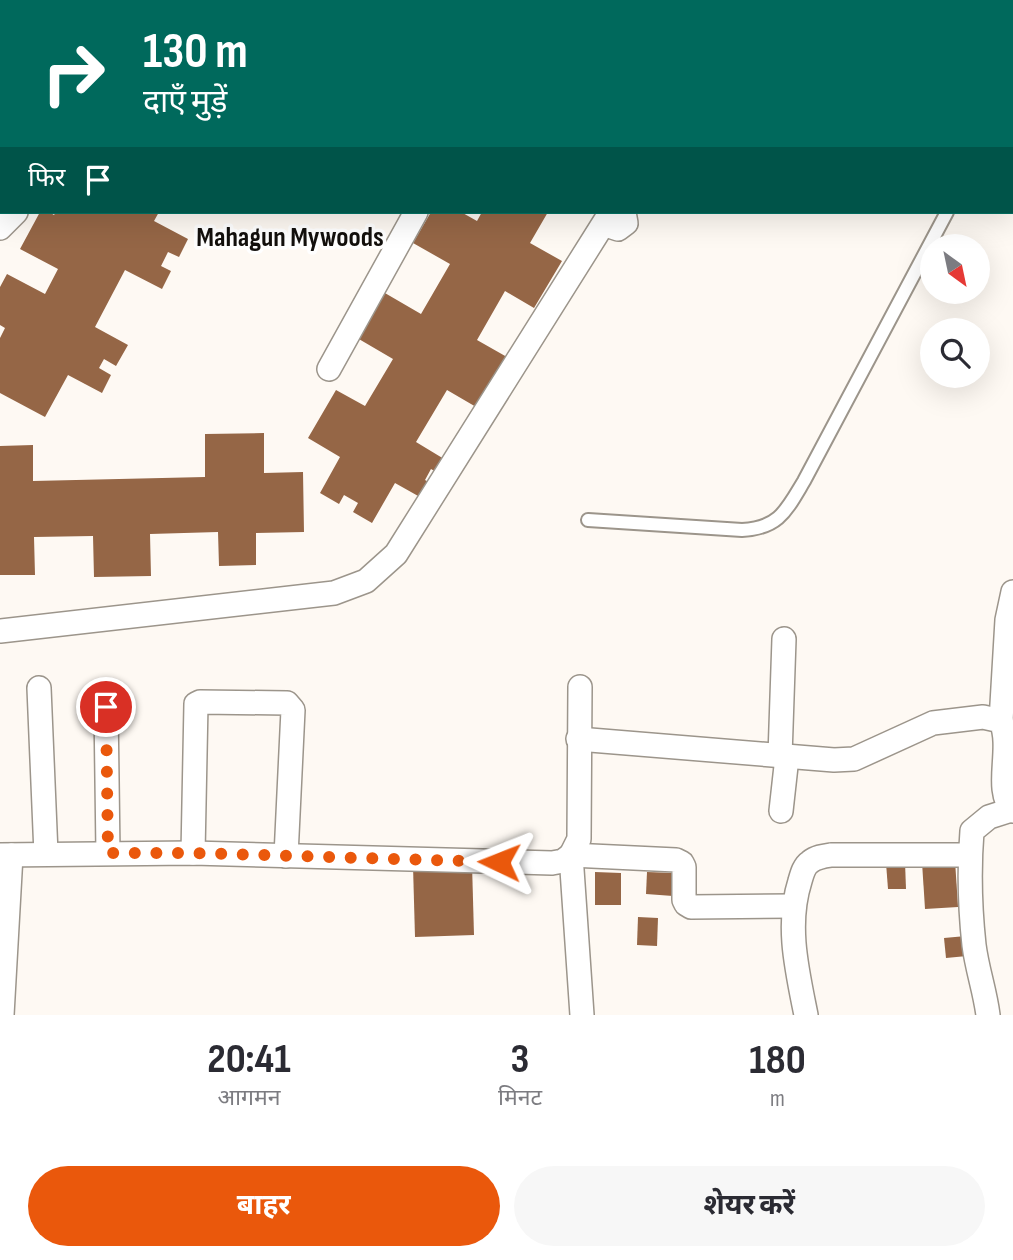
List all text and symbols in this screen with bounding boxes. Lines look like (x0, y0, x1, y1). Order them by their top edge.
text: 130 m (143, 23, 248, 82)
icon: right (28, 28, 119, 119)
text: दाएँ मुड़ें (143, 83, 227, 122)
icon: arrive (79, 161, 117, 199)
text: फिर (28, 163, 65, 194)
district label: Mahagun Mywoods (196, 221, 384, 254)
north arrow (920, 234, 990, 304)
map controls (920, 234, 990, 388)
button: search (920, 318, 990, 388)
pin (76, 677, 136, 737)
icon: arrive (87, 688, 125, 726)
position arrow (462, 825, 536, 899)
text: 20:41 (207, 1034, 291, 1085)
text: 3 (511, 1034, 529, 1085)
text: 180 (749, 1035, 806, 1086)
text: आगमन (217, 1084, 280, 1112)
text: मिनट (498, 1084, 542, 1112)
text: m (770, 1085, 785, 1113)
button: बाहर (28, 1166, 500, 1246)
button: शेयर करें (514, 1166, 985, 1246)

